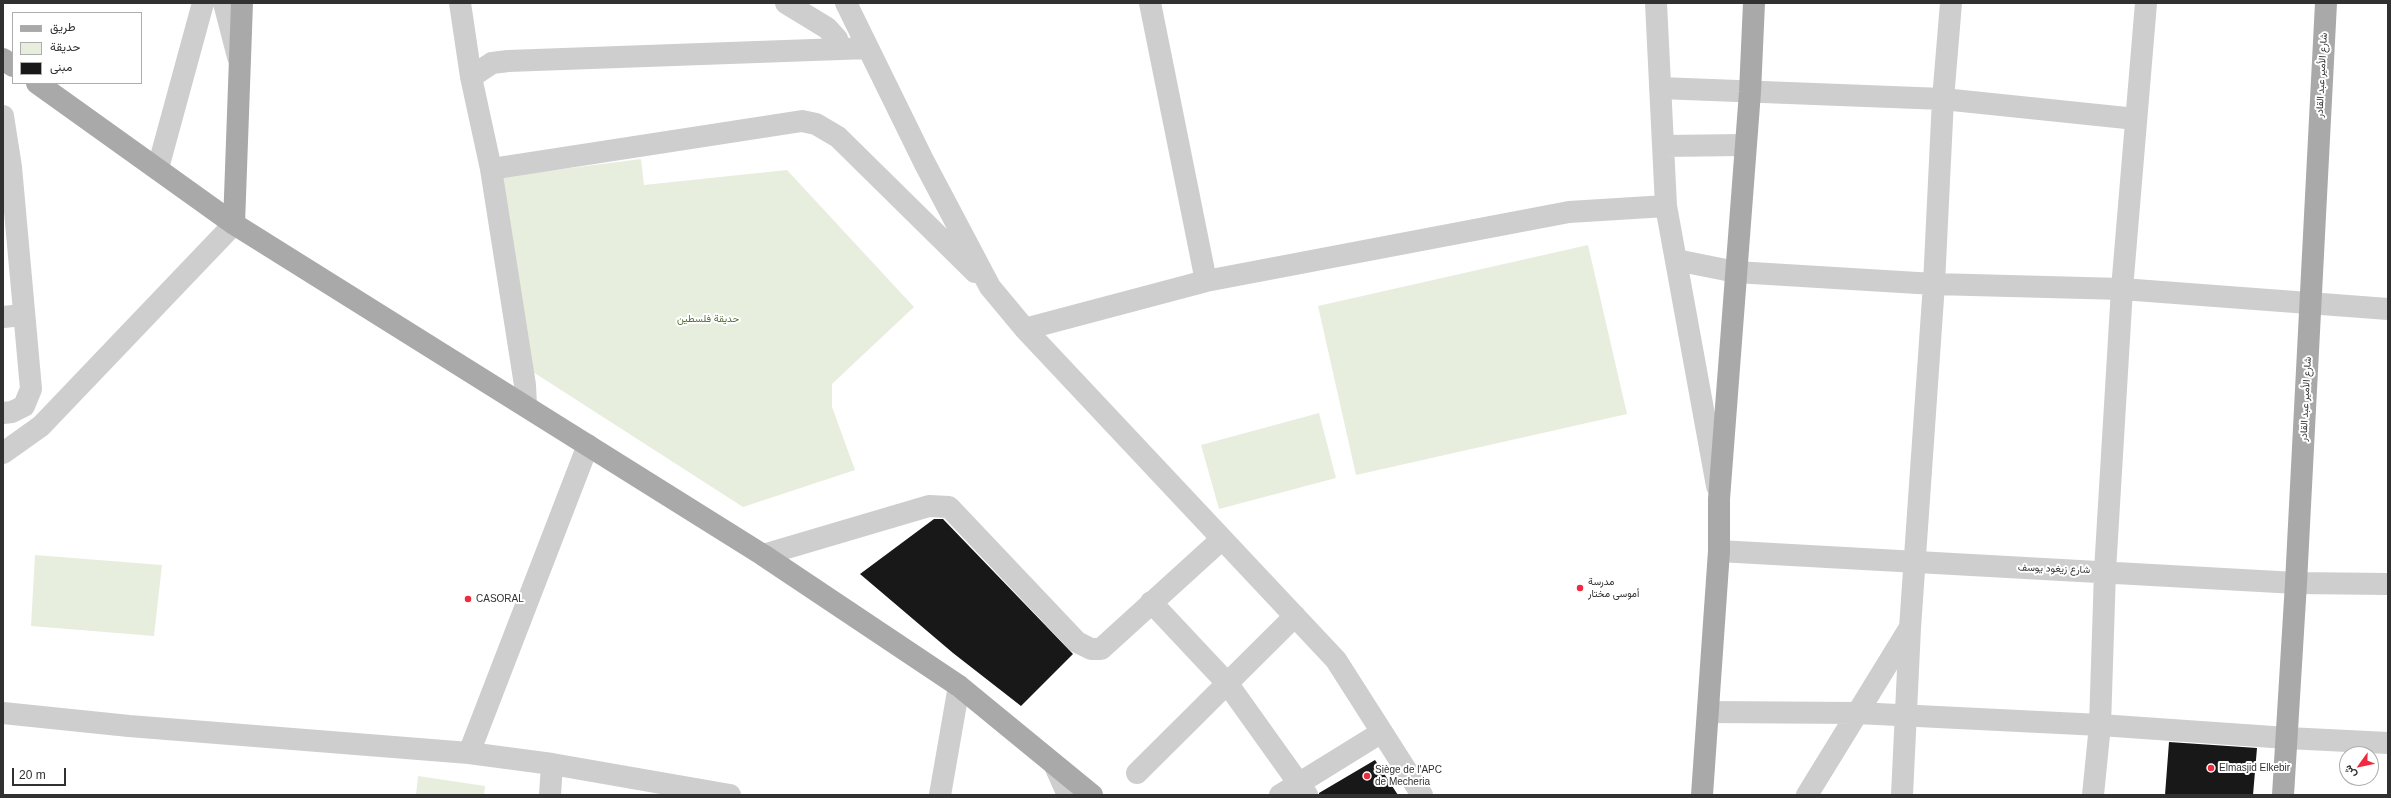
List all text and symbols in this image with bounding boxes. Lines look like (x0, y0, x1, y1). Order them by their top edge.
legend (12, 12, 142, 84)
text: طريق (50, 20, 75, 34)
street label: شارع الأمير عبد القادر (2314, 32, 2330, 118)
text: حديقة (50, 40, 80, 54)
text: مبنى (50, 60, 72, 74)
park label: حديقة فلسطين (677, 313, 739, 325)
street label: شارع الأمير عبد القادر (2298, 356, 2314, 442)
street label: شارع زيغود يوسف (2018, 562, 2090, 576)
place label: مدرسة أموسى مختار (1588, 576, 1639, 600)
marker: مدرسة أموسى مختار (1575, 583, 1585, 593)
place label: CASORAL (476, 593, 524, 605)
marker: CASORAL (463, 594, 473, 604)
north arrow (2339, 746, 2379, 786)
scale bar (14, 760, 68, 786)
place label: Elmasjid Elkebir (2219, 762, 2290, 774)
marker: Elmasjid Elkebir (2206, 763, 2216, 773)
text: ش (2341, 763, 2358, 781)
place label: Siège de l'APC de Mecheria (1375, 764, 1442, 788)
text: 20 m (19, 768, 46, 782)
marker: Siège de l'APC de Mecheria (1362, 771, 1372, 781)

